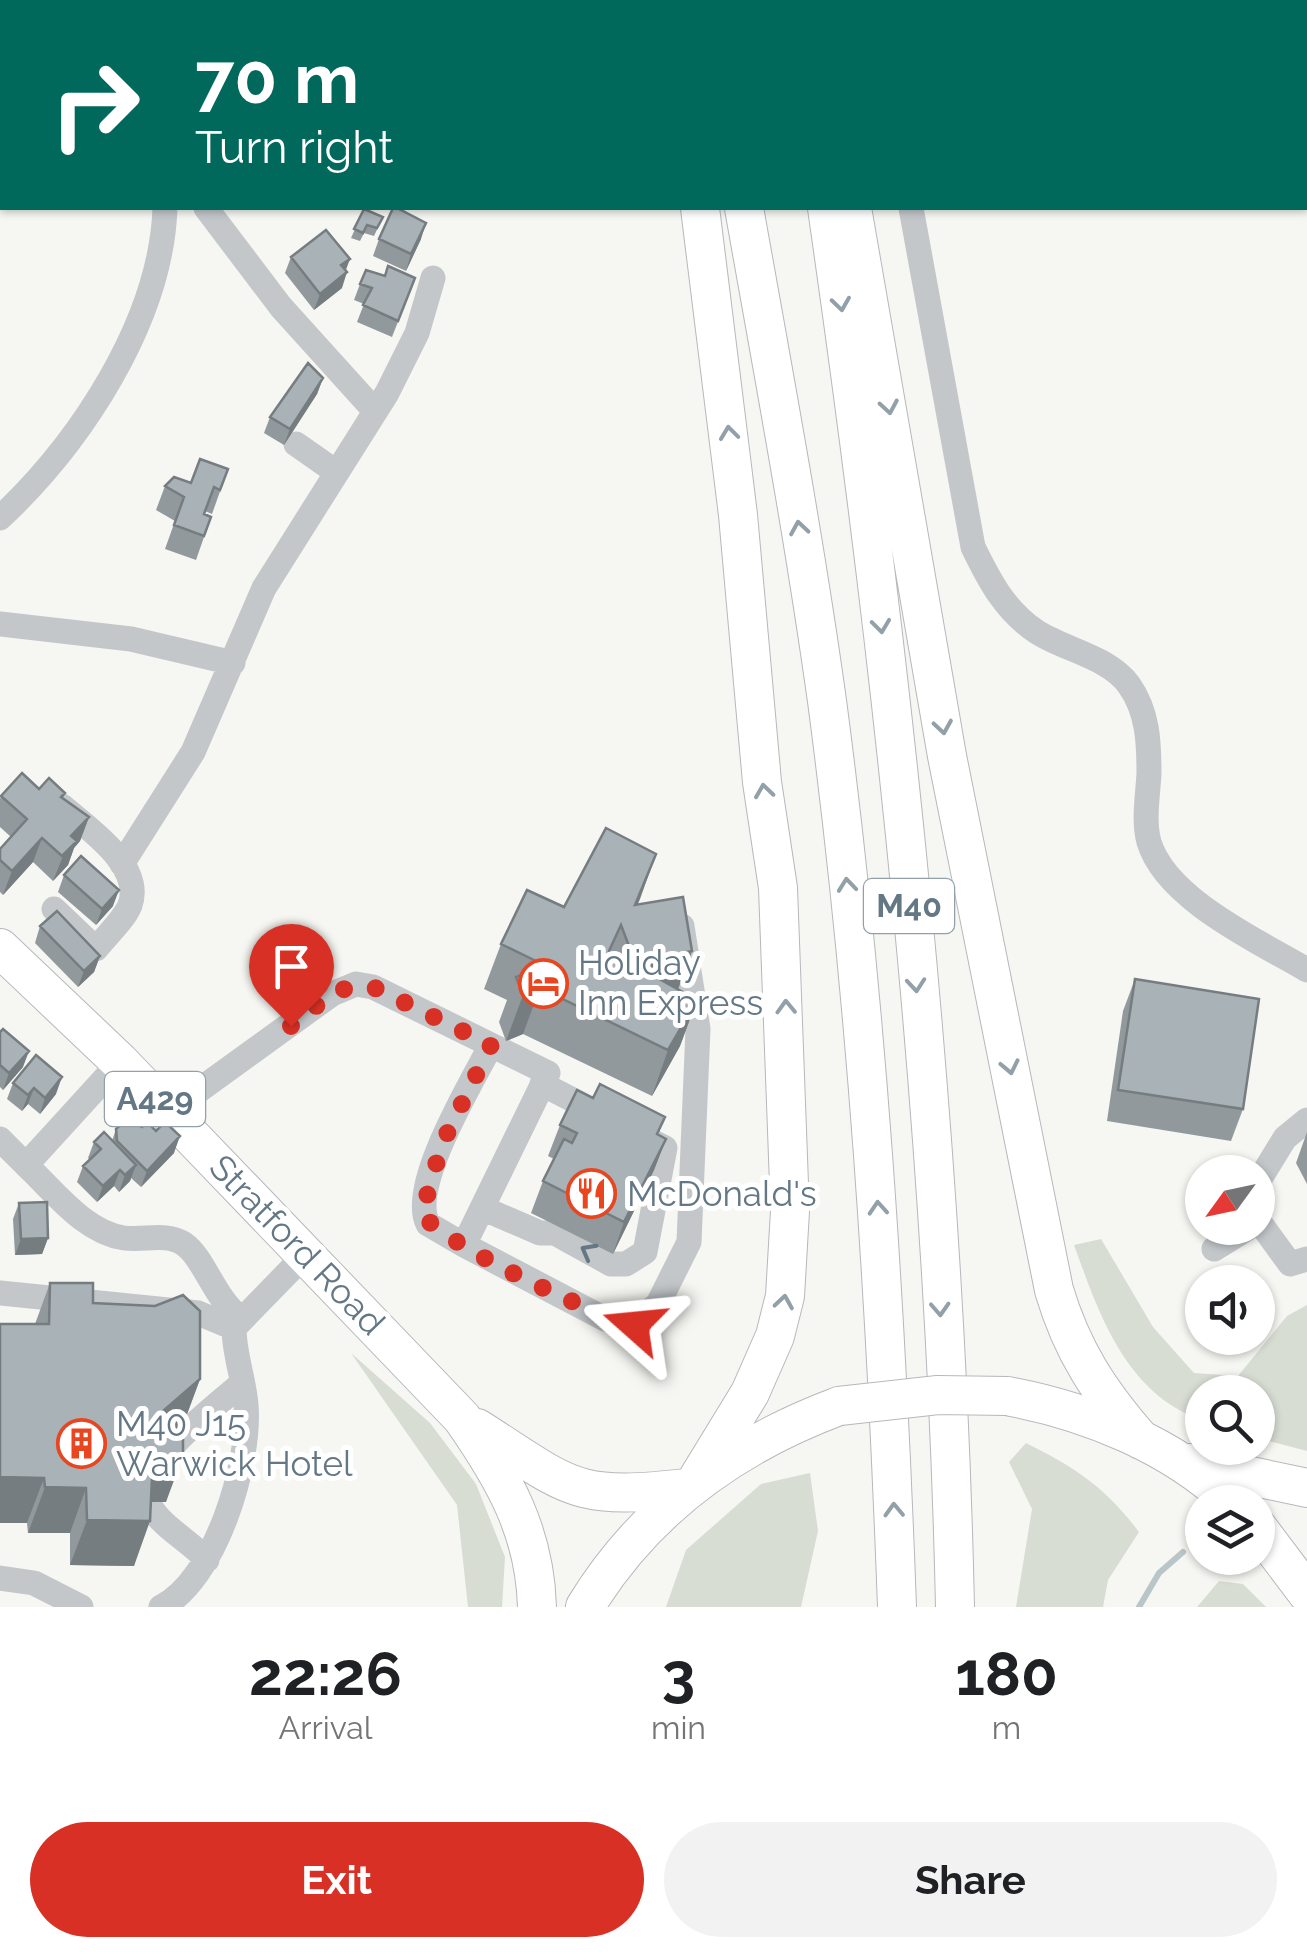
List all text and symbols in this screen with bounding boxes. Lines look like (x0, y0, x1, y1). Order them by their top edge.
text: 70 m (195, 37, 359, 119)
icon: right (30, 40, 160, 170)
text: Turn right (195, 121, 393, 174)
one-way arrow (829, 296, 850, 312)
one-way arrow (878, 398, 899, 415)
one-way arrow (719, 425, 740, 441)
one-way arrow (789, 520, 810, 537)
one-way arrow (870, 619, 891, 635)
one-way arrow (931, 719, 952, 735)
one-way arrow (754, 783, 775, 799)
one-way arrow (837, 877, 858, 893)
road number: M40 (864, 879, 954, 933)
pin (249, 924, 334, 1027)
icon: arrive (264, 939, 319, 994)
place label: Holiday Inn Express (578, 942, 763, 1023)
hotel icon: Holiday Inn Express (517, 957, 569, 1009)
one-way arrow (904, 977, 926, 993)
one-way arrow (775, 999, 796, 1015)
one-way arrow (999, 1058, 1020, 1075)
road number: A429 (105, 1072, 205, 1126)
street label: Stratford Road (201, 1146, 393, 1343)
north arrow (1185, 1155, 1275, 1245)
map controls (1185, 1155, 1275, 1575)
restaurant icon: McDonald's (566, 1168, 618, 1220)
place label: McDonald's (627, 1173, 817, 1214)
one-way arrow (868, 1200, 890, 1216)
one-way arrow (581, 1244, 599, 1264)
button: sound (1185, 1265, 1275, 1355)
position arrow (582, 1273, 686, 1377)
one-way arrow (773, 1294, 794, 1310)
one-way arrow (929, 1301, 950, 1317)
button: search (1185, 1375, 1275, 1465)
place label: M40 J15 Warwick Hotel (116, 1403, 353, 1484)
building icon: M40 J15 Warwick Hotel (55, 1418, 107, 1470)
button: layers (1185, 1485, 1275, 1575)
one-way arrow (883, 1501, 904, 1517)
text: 22:26 (249, 1639, 402, 1709)
text: 3 (662, 1639, 695, 1709)
text: 180 (955, 1639, 1058, 1709)
text: Arrival (279, 1709, 372, 1746)
text: min (651, 1709, 706, 1746)
text: m (992, 1709, 1021, 1746)
button: Exit (30, 1822, 644, 1937)
button: Share (664, 1822, 1277, 1937)

